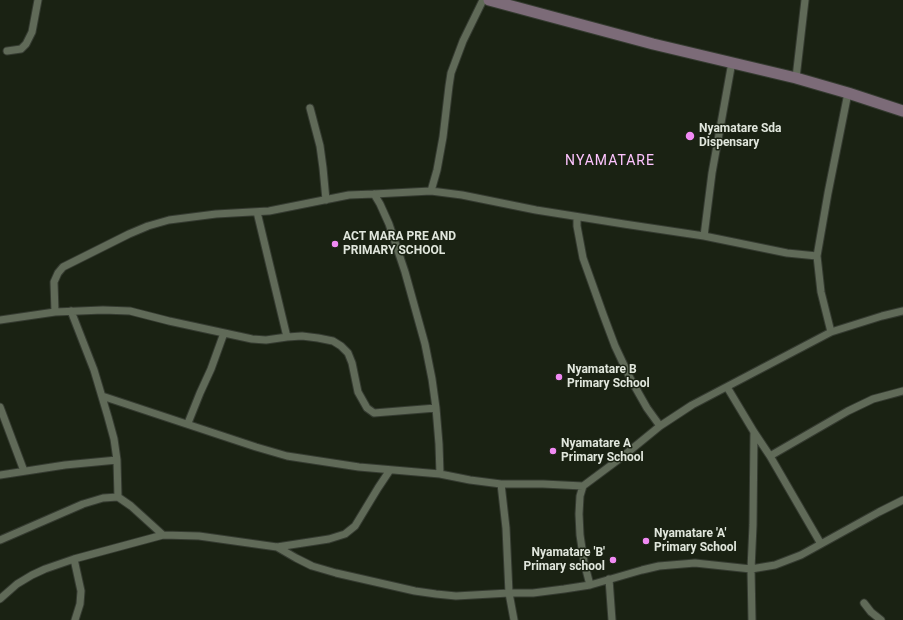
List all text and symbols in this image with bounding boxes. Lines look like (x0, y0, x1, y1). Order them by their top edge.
place label: Nyamatare Sda Dispensary (699, 122, 781, 150)
marker: Nyamatare Sda Dispensary (684, 130, 696, 142)
district label: NYAMATARE (565, 153, 655, 169)
place label: ACT MARA PRE AND PRIMARY SCHOOL (343, 230, 456, 258)
marker: ACT MARA PRE AND PRIMARY SCHOOL (330, 239, 340, 249)
place label: Nyamatare B Primary School (567, 363, 650, 391)
marker: Nyamatare B Primary School (554, 372, 564, 382)
place label: Nyamatare A Primary School (561, 437, 644, 465)
marker: Nyamatare A Primary School (548, 446, 558, 456)
place label: Nyamatare 'A' Primary School (654, 527, 737, 555)
marker: Nyamatare 'A' Primary School (641, 536, 651, 546)
place label: Nyamatare 'B' Primary school (523, 546, 605, 574)
marker: Nyamatare 'B' Primary school (608, 555, 618, 565)

